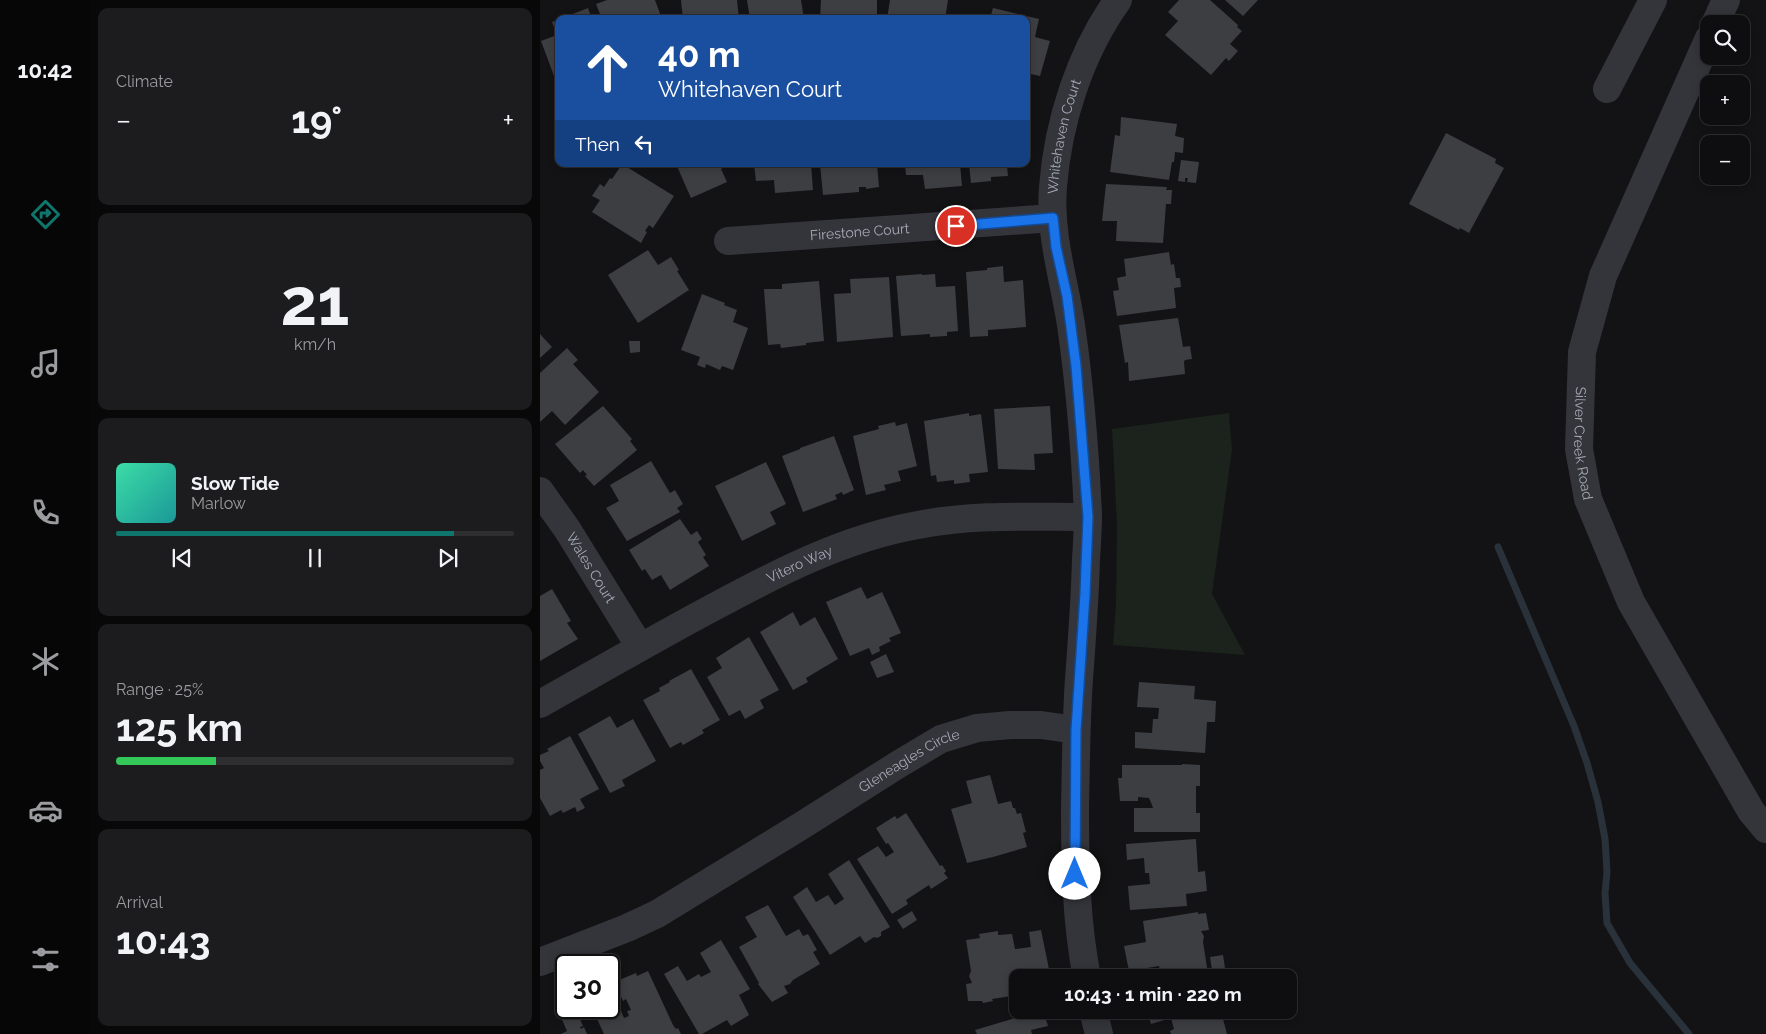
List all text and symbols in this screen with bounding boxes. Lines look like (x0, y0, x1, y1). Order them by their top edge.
map controls (1700, 15, 1750, 185)
button: search (1700, 15, 1750, 65)
text: 40 m (658, 34, 740, 75)
icon: ahead (575, 35, 640, 100)
text: 10:42 (18, 57, 72, 83)
text: Climate (116, 72, 173, 91)
button: + (1700, 75, 1750, 125)
text: Whitehaven Court (658, 76, 842, 102)
street label: Whitehaven Court (1044, 77, 1084, 195)
text: 19° (291, 97, 342, 142)
text: − (116, 104, 131, 137)
text: + (502, 104, 514, 137)
icon: left (630, 130, 658, 158)
text: Then (575, 133, 620, 155)
button: − (1700, 135, 1750, 185)
icon: directions (28, 197, 63, 232)
pin (935, 205, 977, 247)
icon: arrive (942, 212, 970, 240)
street label: Firestone Court (809, 220, 910, 243)
text: 21 (281, 264, 349, 340)
text: km/h (294, 335, 336, 354)
icon: music (28, 346, 63, 381)
street label: Silver Creek Road (1571, 386, 1596, 501)
text: Slow Tide (191, 472, 280, 494)
text: Marlow (191, 494, 246, 513)
icon: phone (28, 495, 63, 530)
street label: Wales Court (563, 529, 619, 606)
street label: Vitero Way (764, 542, 835, 586)
icon: previous (168, 544, 196, 572)
icon: pause (301, 544, 329, 572)
icon: next (434, 544, 462, 572)
icon: climate (28, 644, 63, 679)
text: Range · 25% (116, 680, 203, 699)
text: 125 km (116, 705, 243, 750)
street label: Gleneagles Circle (856, 726, 962, 796)
icon: car (28, 793, 63, 828)
position arrow (1048, 847, 1100, 899)
text: Arrival (116, 893, 163, 912)
text: 10:43 (116, 918, 210, 963)
icon: filters (28, 942, 63, 977)
speed limit sign: 30 (555, 954, 620, 1019)
text: 10:43 · 1 min · 220 m (1064, 983, 1242, 1005)

